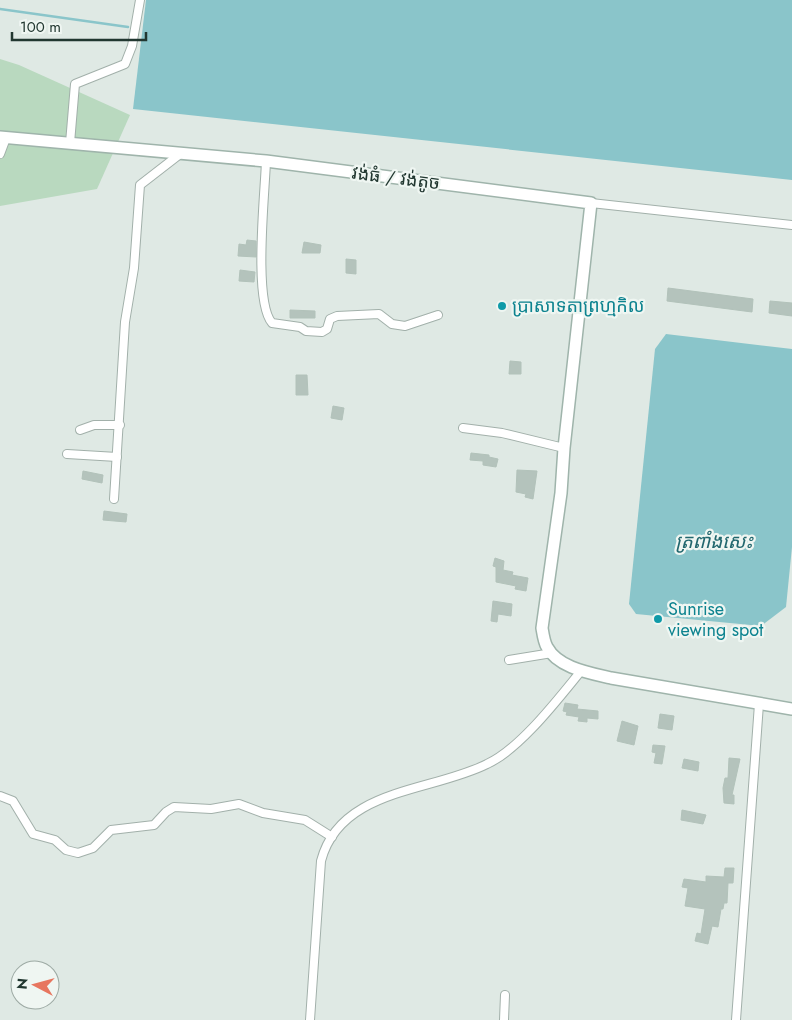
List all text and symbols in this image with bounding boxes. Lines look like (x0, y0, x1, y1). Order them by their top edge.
scale bar (12, 10, 146, 42)
text: 100 m (20, 16, 61, 38)
street label: វង់ធំ / វង់តូច (350, 160, 442, 196)
place label: ប្រាសាទតាព្រហ្មកិល (512, 293, 645, 319)
marker: ប្រាសាទតាព្រហ្មកិល (496, 300, 508, 312)
water label: ត្រពាំងសេះ (675, 528, 754, 555)
place label: Sunrise viewing spot (668, 596, 764, 643)
marker: Sunrise viewing spot (652, 613, 664, 625)
north arrow (10, 960, 60, 1010)
text: N (12, 977, 33, 990)

